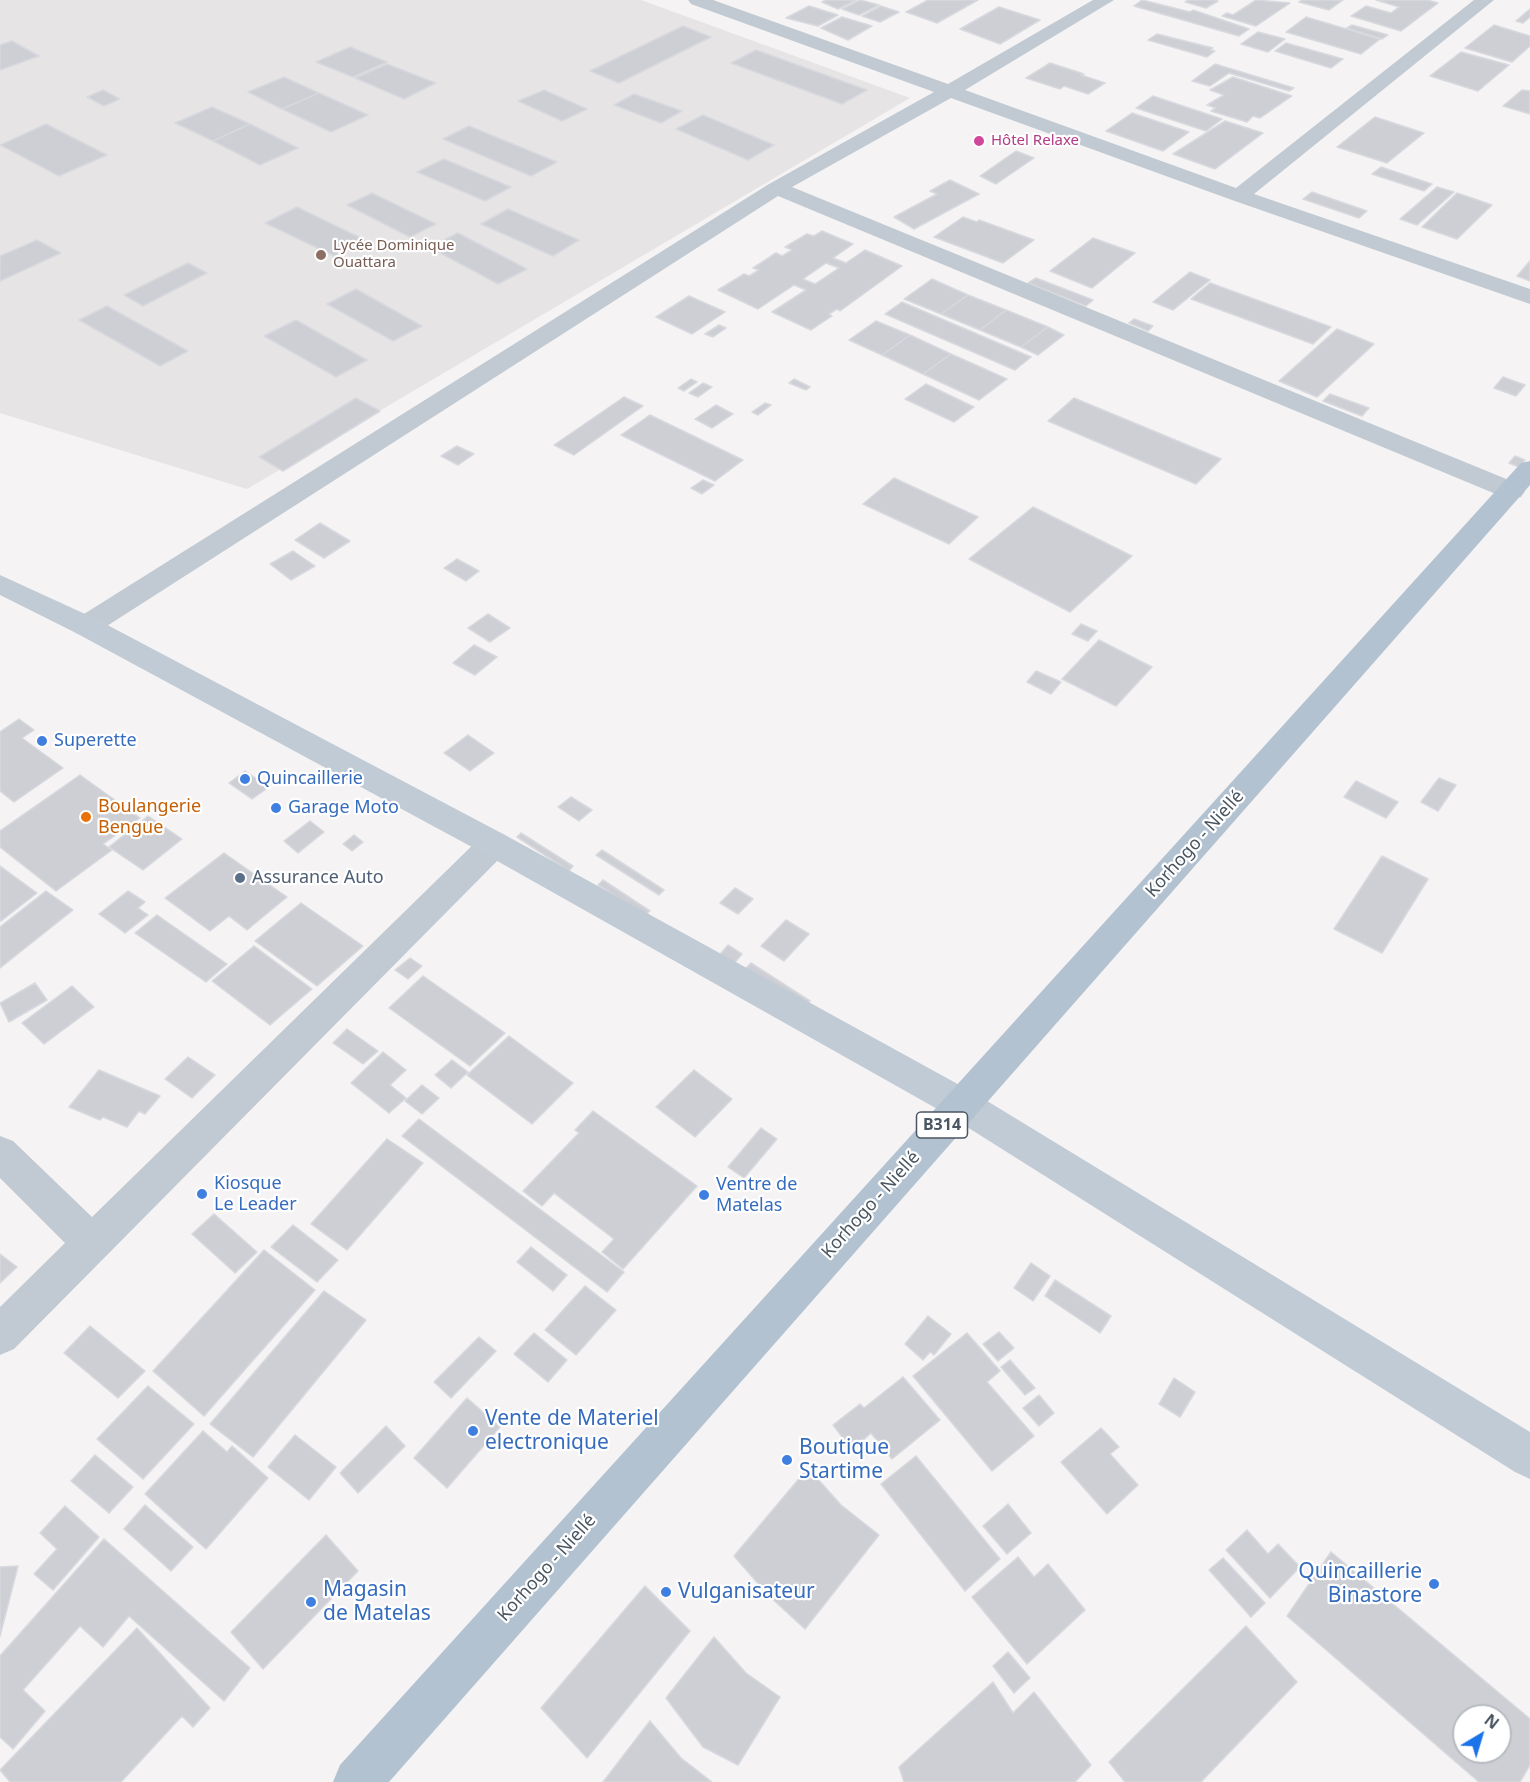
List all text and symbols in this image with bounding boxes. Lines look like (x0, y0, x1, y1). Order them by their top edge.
place label: Hôtel Relaxe (991, 132, 1079, 150)
marker: Hôtel Relaxe (972, 134, 986, 148)
place label: Lycée Dominique Ouattara (333, 237, 455, 272)
marker: Lycée Dominique Ouattara (314, 248, 328, 262)
place label: Superette (54, 730, 137, 752)
marker: Superette (35, 734, 49, 748)
place label: Quincaillerie (257, 768, 363, 790)
marker: Quincaillerie (238, 772, 252, 786)
street label: Korhogo - Niellé (1141, 786, 1249, 902)
place label: Boulangerie Bengue (98, 796, 201, 838)
place label: Garage Moto (288, 797, 399, 819)
marker: Garage Moto (269, 801, 283, 815)
marker: Boulangerie Bengue (79, 810, 93, 824)
place label: Assurance Auto (252, 867, 384, 889)
marker: Assurance Auto (233, 871, 247, 885)
road number: B314 (916, 1112, 968, 1138)
street label: Korhogo - Niellé (817, 1147, 925, 1263)
place label: Kiosque Le Leader (214, 1173, 297, 1216)
place label: Ventre de Matelas (716, 1174, 797, 1216)
marker: Kiosque Le Leader (195, 1187, 209, 1201)
marker: Ventre de Matelas (697, 1188, 711, 1202)
place label: Vente de Materiel electronique (485, 1406, 659, 1456)
marker: Vente de Materiel electronique (466, 1424, 480, 1438)
place label: Boutique Startime (799, 1435, 889, 1485)
marker: Boutique Startime (780, 1453, 794, 1467)
street label: Korhogo - Niellé (493, 1510, 601, 1626)
place label: Quincaillerie Binastore (1298, 1559, 1422, 1609)
place label: Magasin de Matelas (323, 1577, 431, 1627)
marker: Quincaillerie Binastore (1427, 1577, 1441, 1591)
place label: Vulganisateur (678, 1579, 815, 1605)
marker: Vulganisateur (659, 1585, 673, 1599)
marker: Magasin de Matelas (304, 1595, 318, 1609)
north arrow (1452, 1704, 1512, 1764)
text: N (1480, 1709, 1504, 1734)

